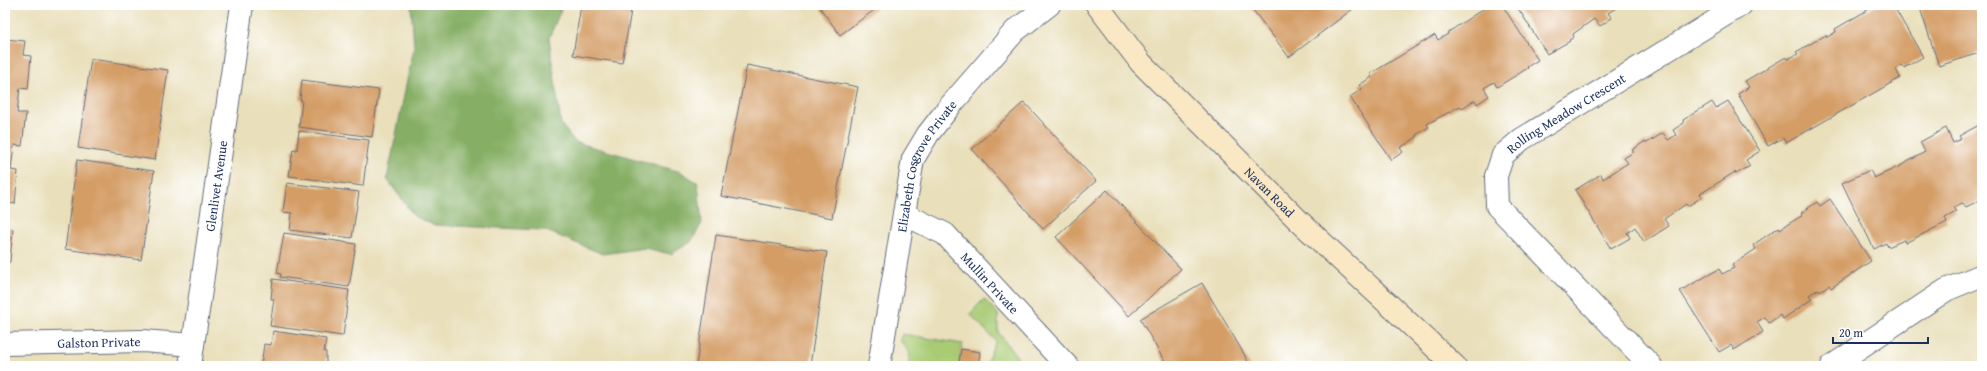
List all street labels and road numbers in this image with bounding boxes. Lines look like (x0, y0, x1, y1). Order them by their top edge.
street label: Rolling Meadow Crescent (1502, 68, 1629, 158)
street label: Elizabeth Cosgrove Private (892, 95, 961, 234)
street label: Glenlivet Avenue (200, 139, 232, 233)
street label: Navan Road (1240, 162, 1299, 221)
street label: Mullin Private (957, 248, 1023, 318)
street label: Galston Private (57, 332, 141, 352)

